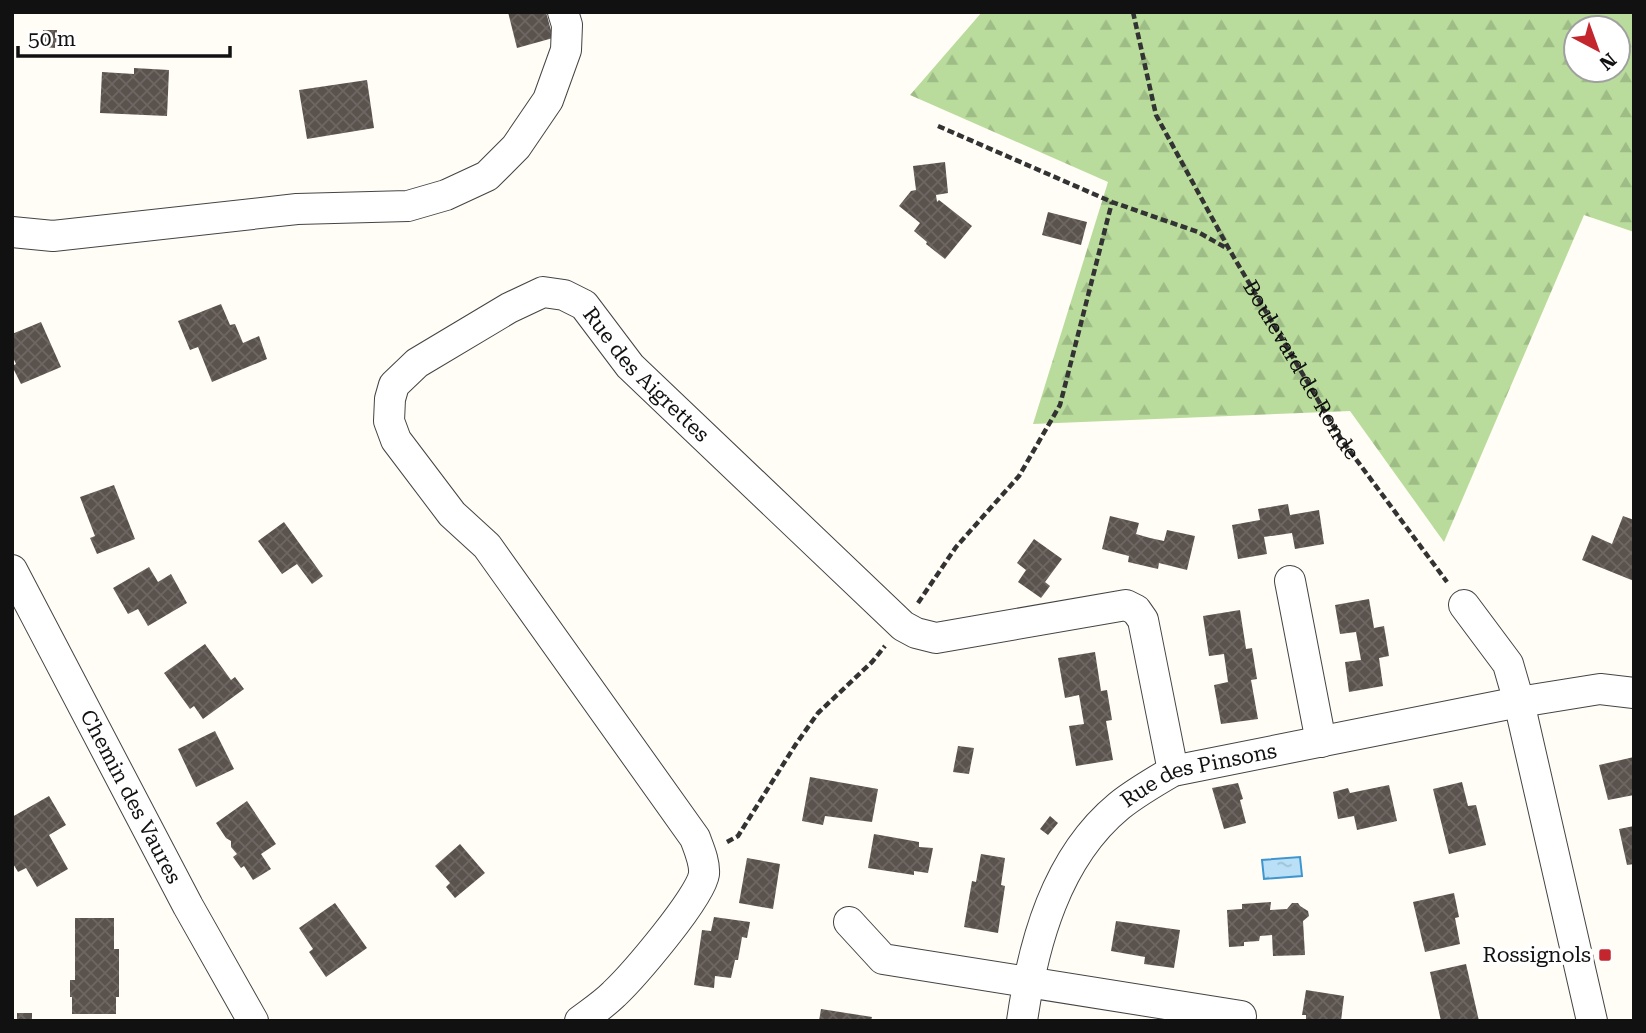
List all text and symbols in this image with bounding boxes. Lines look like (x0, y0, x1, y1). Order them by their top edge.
scale bar (18, 14, 229, 58)
north arrow (1562, 14, 1632, 84)
text: 50 m (28, 27, 76, 51)
text: N (1594, 48, 1621, 75)
street label: Boulevard de Ronde (1238, 276, 1364, 464)
street label: Rue des Aigrettes (578, 303, 714, 447)
street label: Chemin des Vaures (75, 706, 186, 888)
street label: Rue des Pinsons (1116, 739, 1279, 812)
place label: Rossignols (1482, 943, 1591, 967)
marker: Rossignols (1597, 947, 1613, 963)

